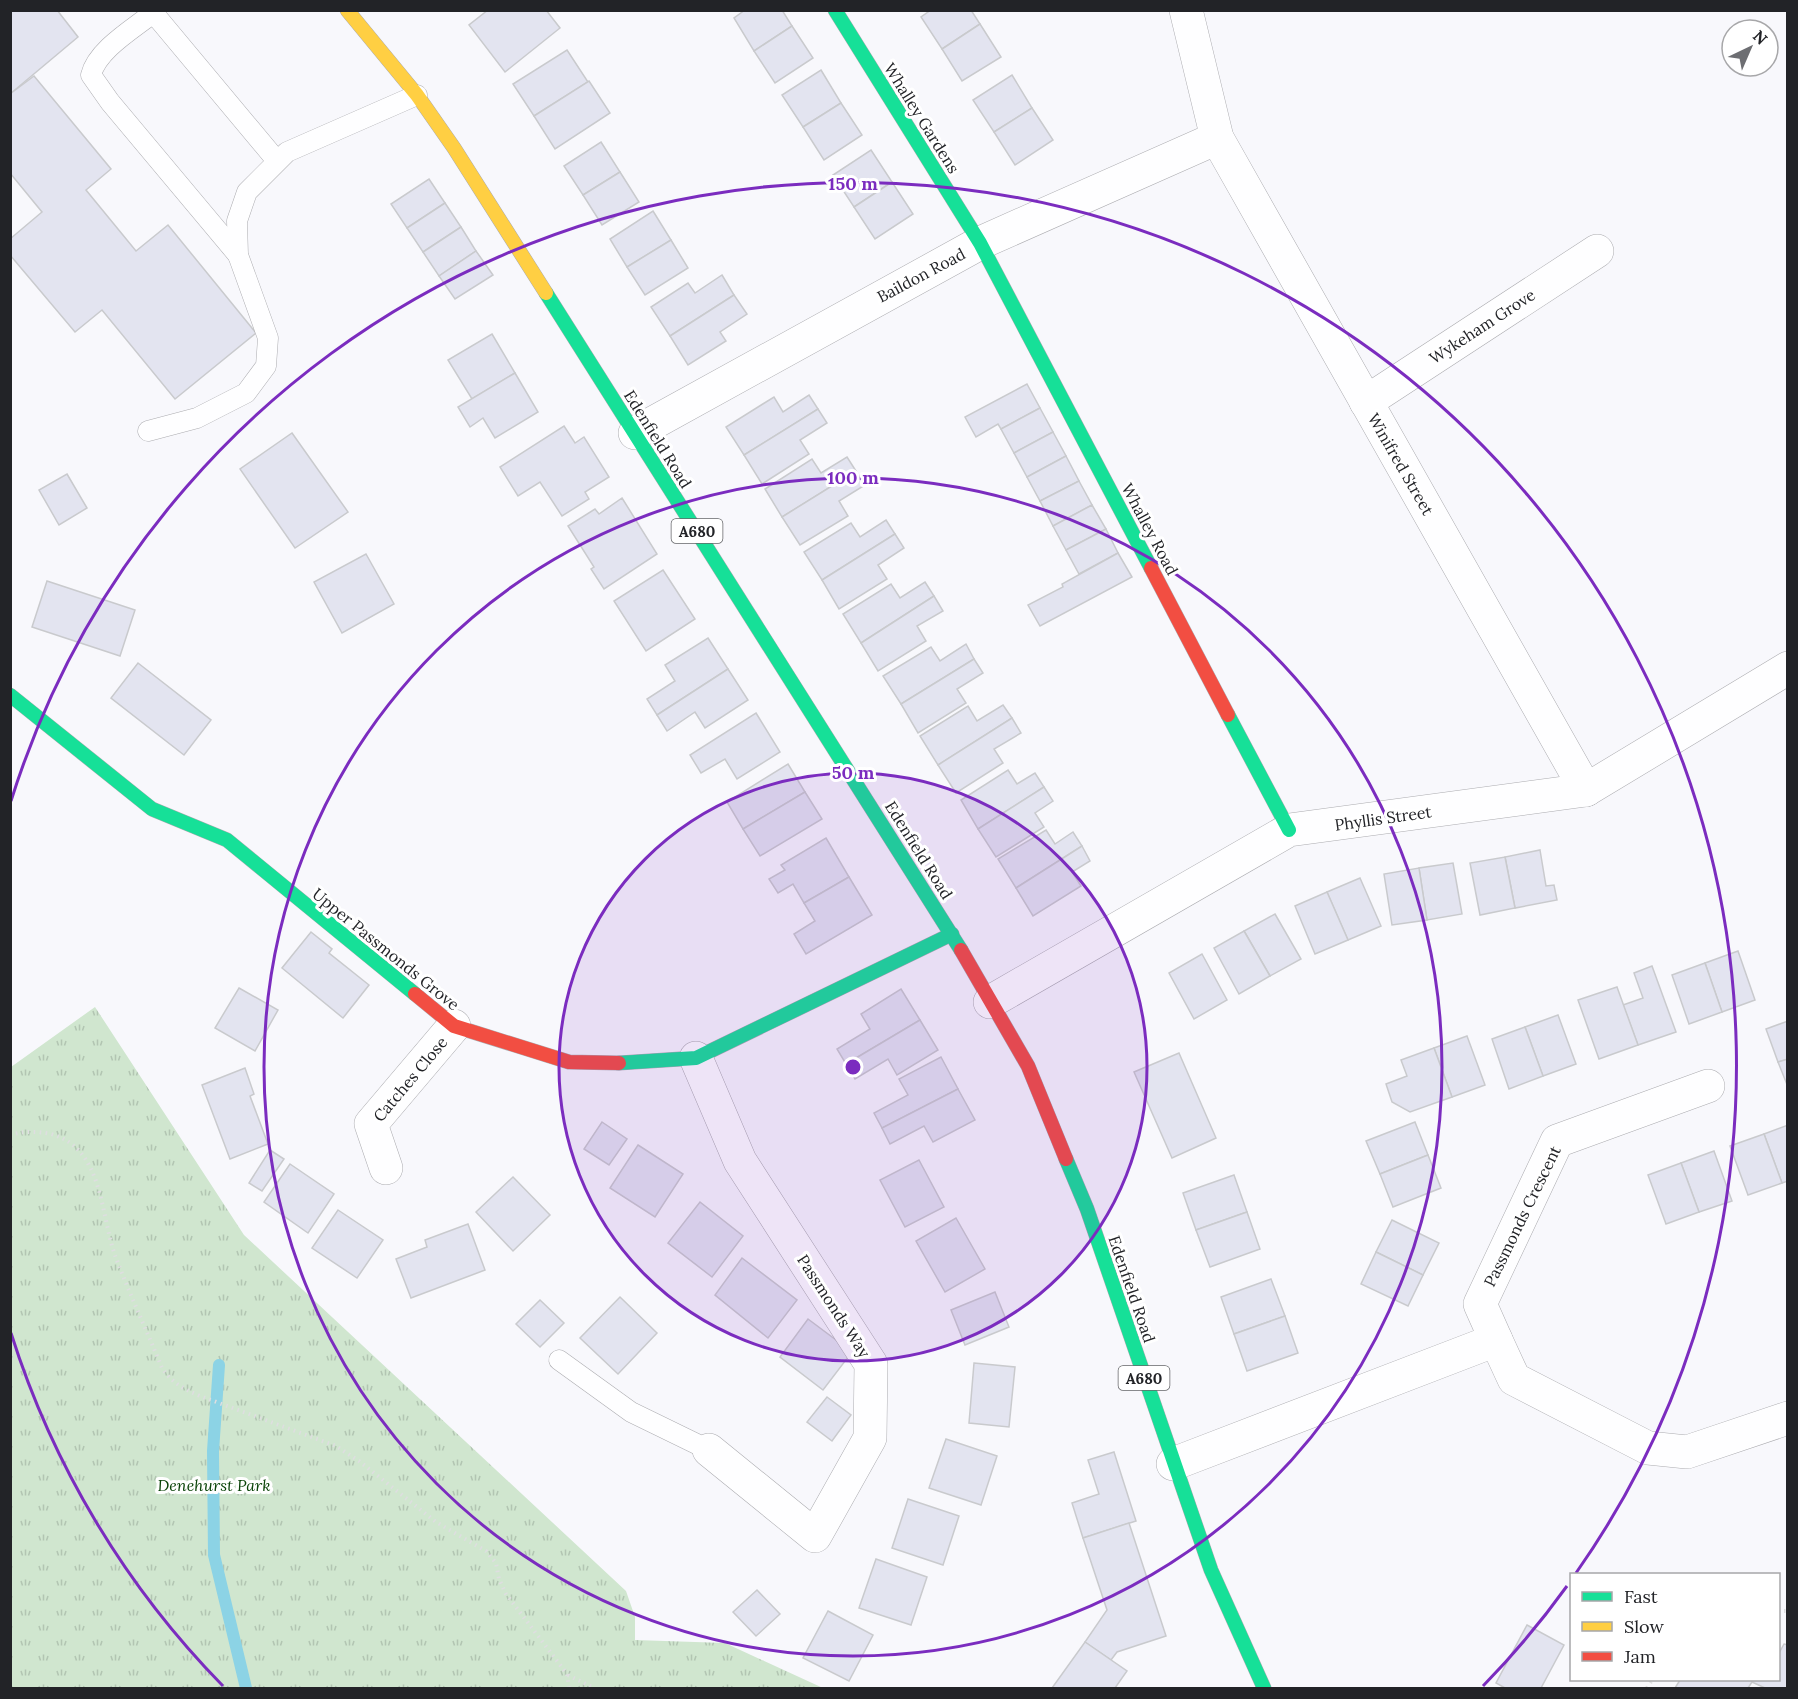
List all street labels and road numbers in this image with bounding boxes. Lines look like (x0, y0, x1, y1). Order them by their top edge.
street label: Whalley Gardens (880, 59, 964, 177)
street label: Baildon Road (873, 243, 969, 307)
street label: Wykeham Grove (1425, 284, 1539, 368)
street label: Edenfield Road (620, 386, 696, 492)
street label: Winifred Street (1364, 410, 1439, 519)
street label: Whalley Road (1117, 480, 1183, 579)
road number: A680 (672, 519, 722, 543)
street label: Edenfield Road (881, 797, 957, 903)
street label: Phyllis Street (1333, 801, 1434, 835)
street label: Upper Passmonds Grove (309, 884, 464, 1015)
street label: Catches Close (369, 1032, 452, 1126)
street label: Passmonds Crescent (1479, 1142, 1565, 1290)
street label: Edenfield Road (1104, 1233, 1160, 1346)
street label: Passmonds Way (793, 1251, 875, 1362)
road number: A680 (1118, 1366, 1170, 1390)

